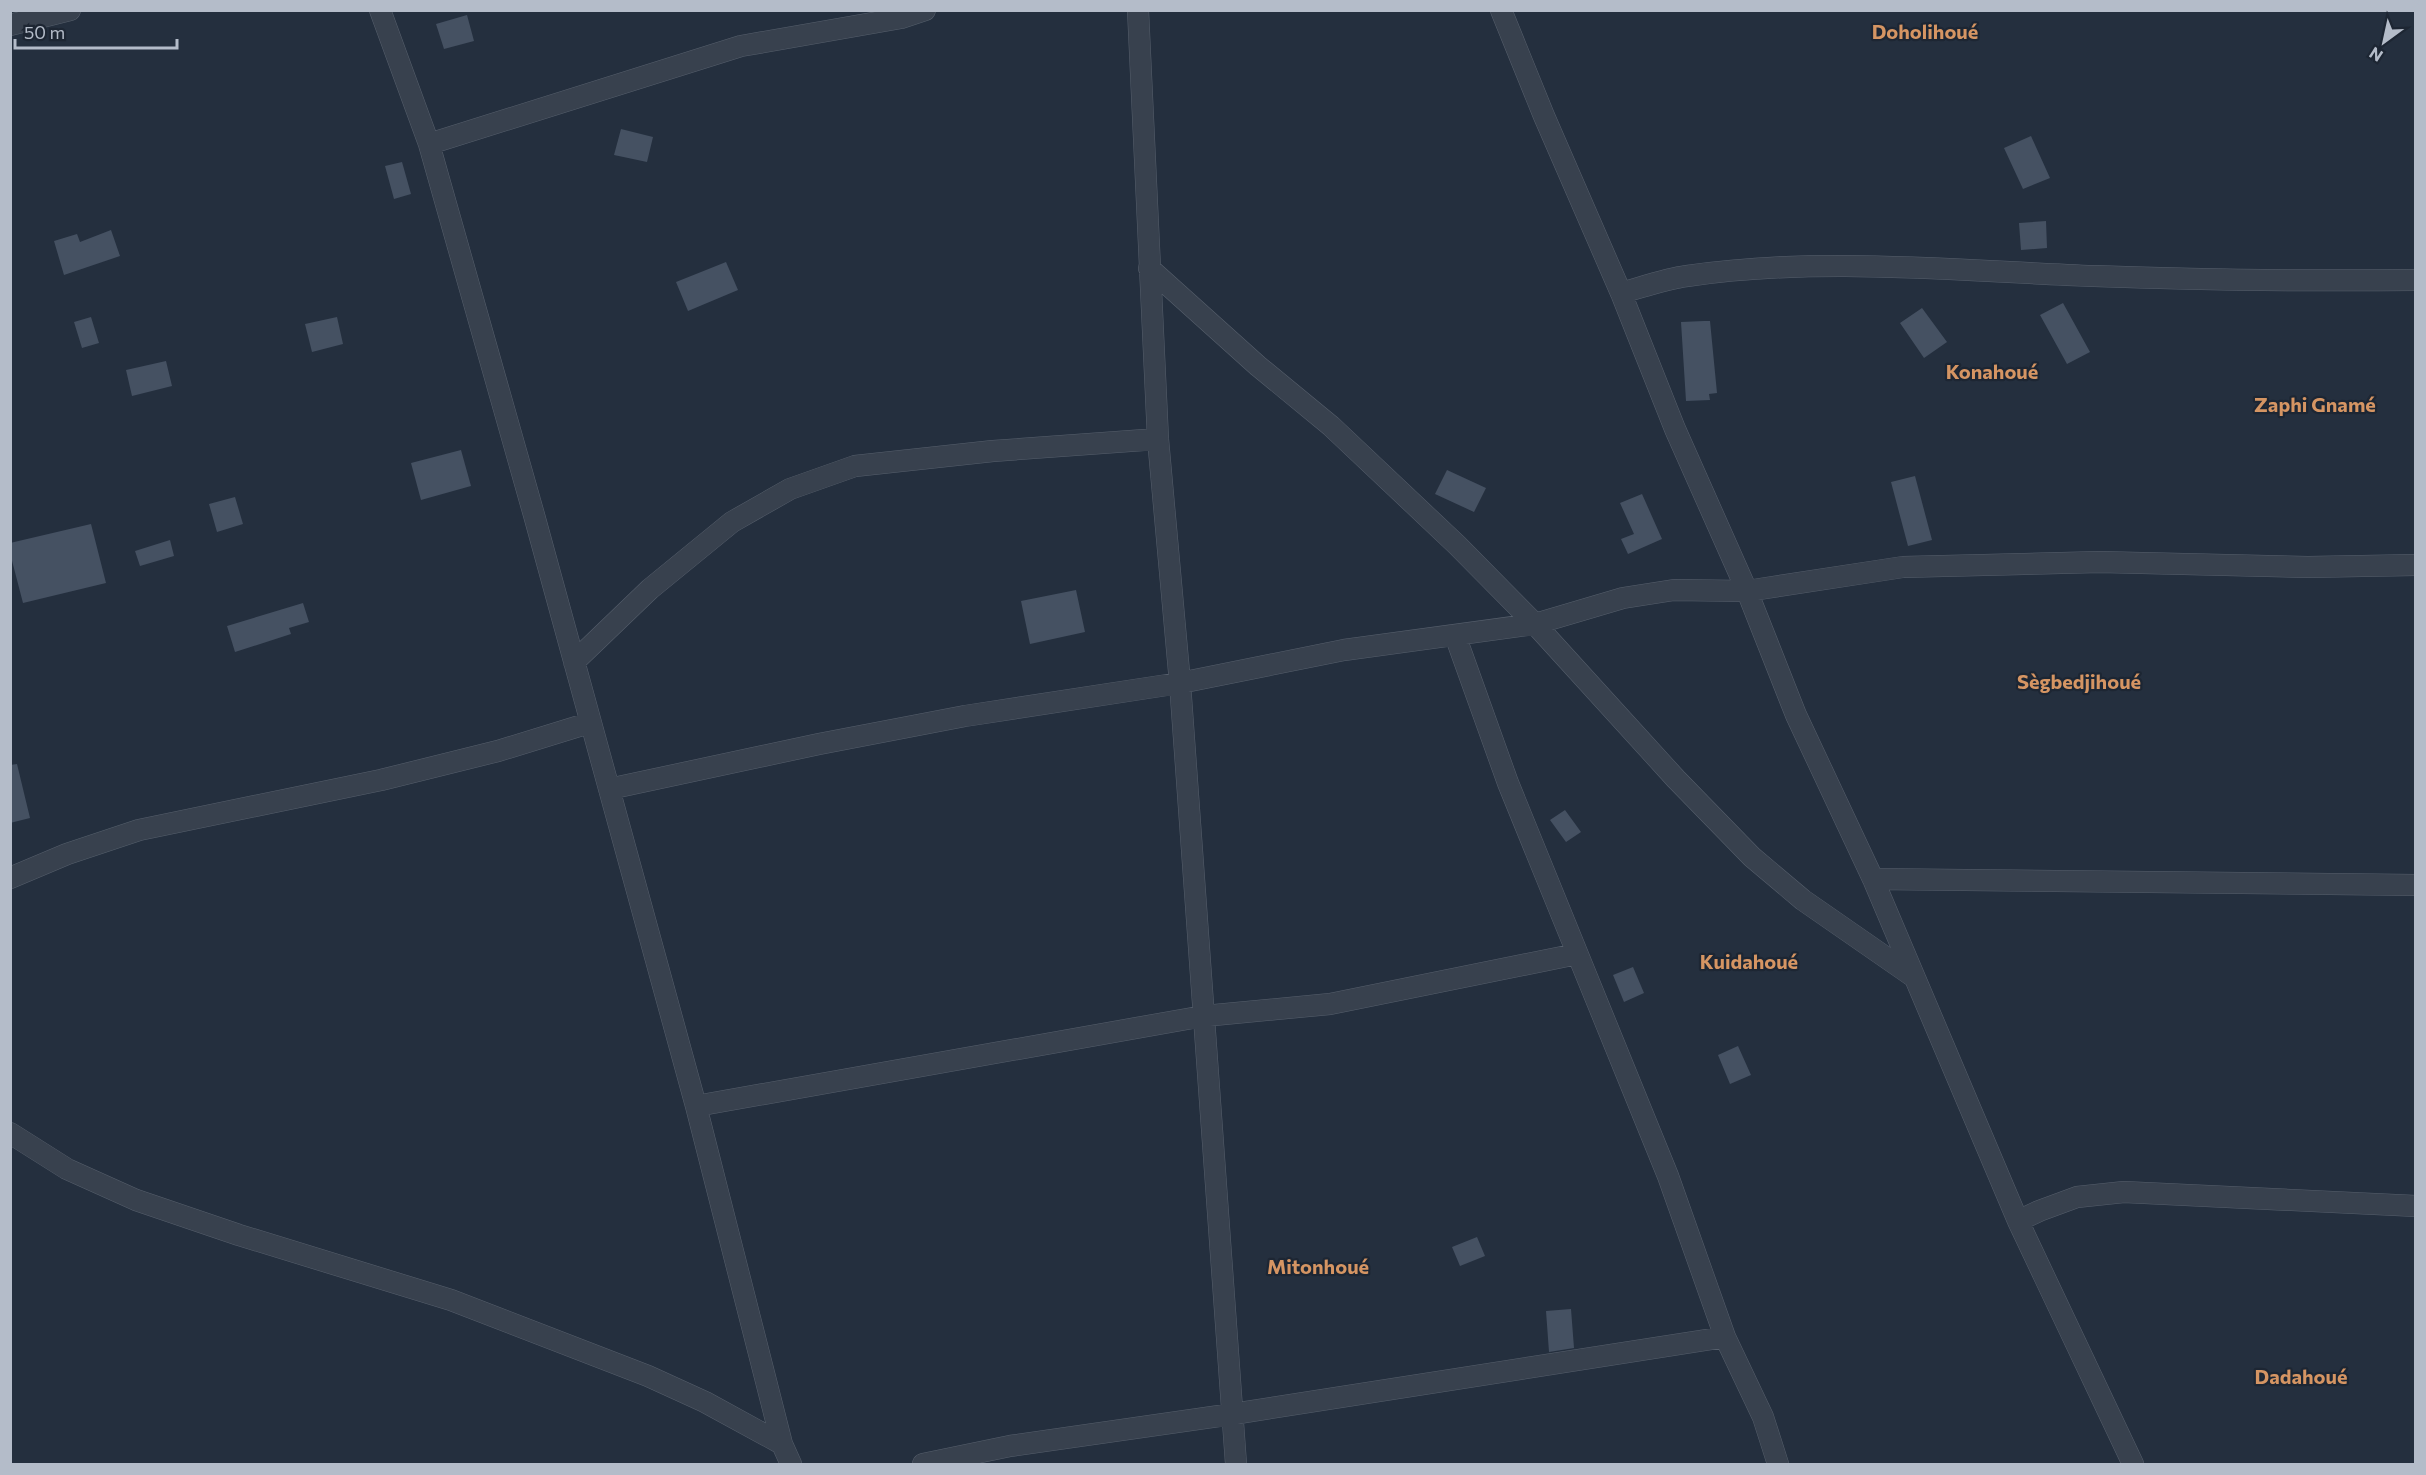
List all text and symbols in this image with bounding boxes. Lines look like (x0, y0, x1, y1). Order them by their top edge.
scale bar (15, 12, 177, 50)
north arrow (2354, 12, 2414, 72)
district label: Doholihoué (1872, 19, 1978, 43)
text: 50 m (24, 21, 65, 43)
text: N (2365, 44, 2386, 66)
district label: Konahoué (1946, 359, 2038, 383)
district label: Zaphi Gnamé (2254, 392, 2376, 416)
district label: Sègbedjihoué (2017, 669, 2141, 693)
district label: Kuidahoué (1700, 949, 1798, 973)
district label: Mitonhoué (1267, 1254, 1369, 1278)
district label: Dadahoué (2255, 1364, 2347, 1388)

